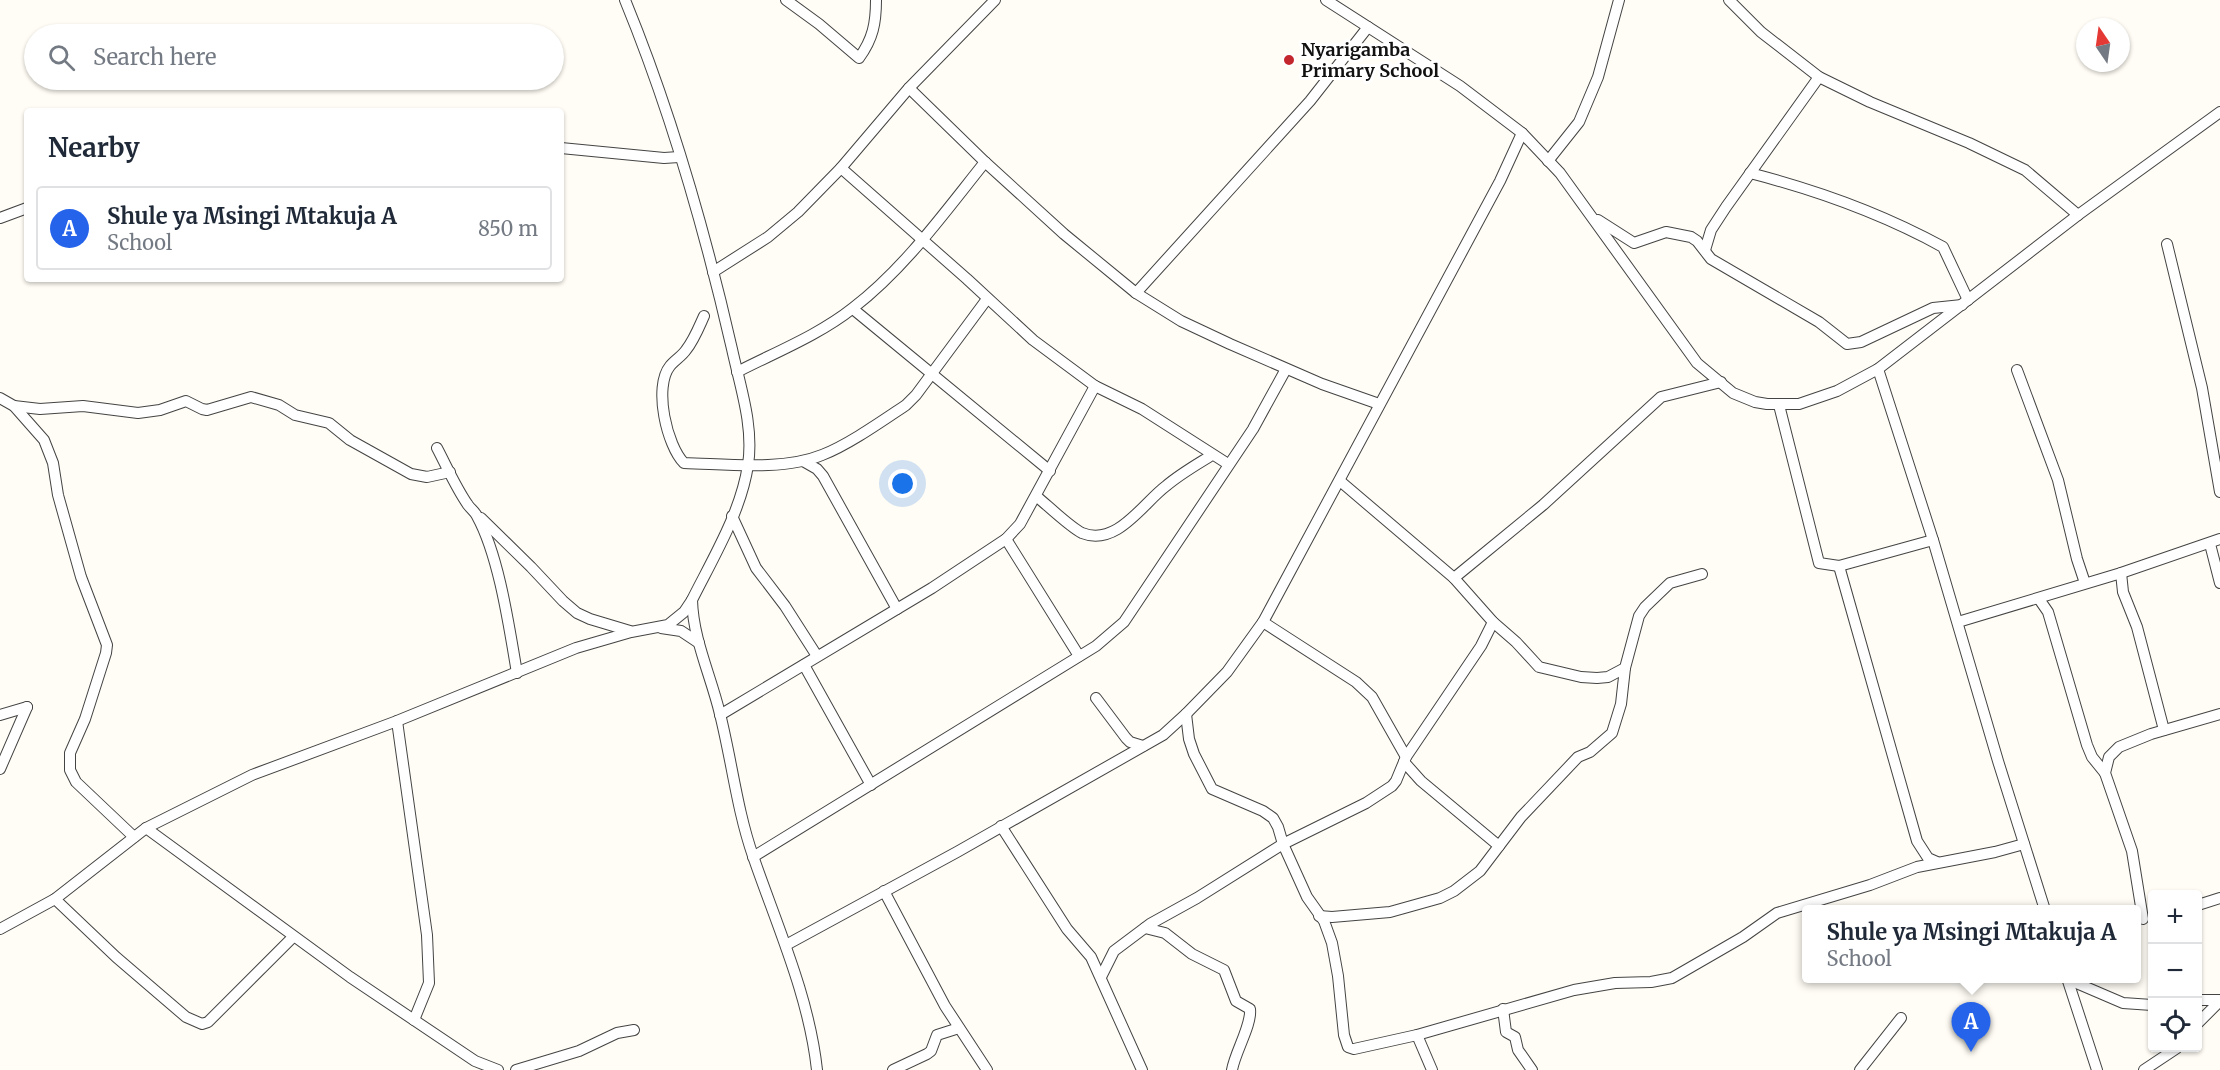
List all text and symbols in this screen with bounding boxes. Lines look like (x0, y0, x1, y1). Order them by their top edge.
north arrow (2076, 18, 2130, 72)
search box (24, 24, 564, 90)
place label: Nyarigamba Primary School (1301, 38, 1439, 82)
icon: search (45, 41, 78, 74)
text: Search here (93, 43, 216, 71)
marker: Nyarigamba Primary School (1282, 53, 1296, 67)
text: Nearby (48, 131, 140, 164)
text: Shule ya Msingi Mtakuja A (107, 202, 397, 230)
text: A (62, 216, 77, 241)
text: 850 m (478, 216, 538, 241)
text: School (107, 230, 172, 255)
your location (888, 469, 917, 498)
map controls (2148, 890, 2202, 1052)
button: + (2148, 890, 2202, 944)
popup (1802, 905, 2141, 983)
text: Shule ya Msingi Mtakuja A (1827, 918, 2116, 946)
button: − (2148, 944, 2202, 998)
text: School (1827, 946, 1892, 971)
button: locate (2148, 998, 2202, 1052)
pin: A (1952, 1002, 1990, 1052)

